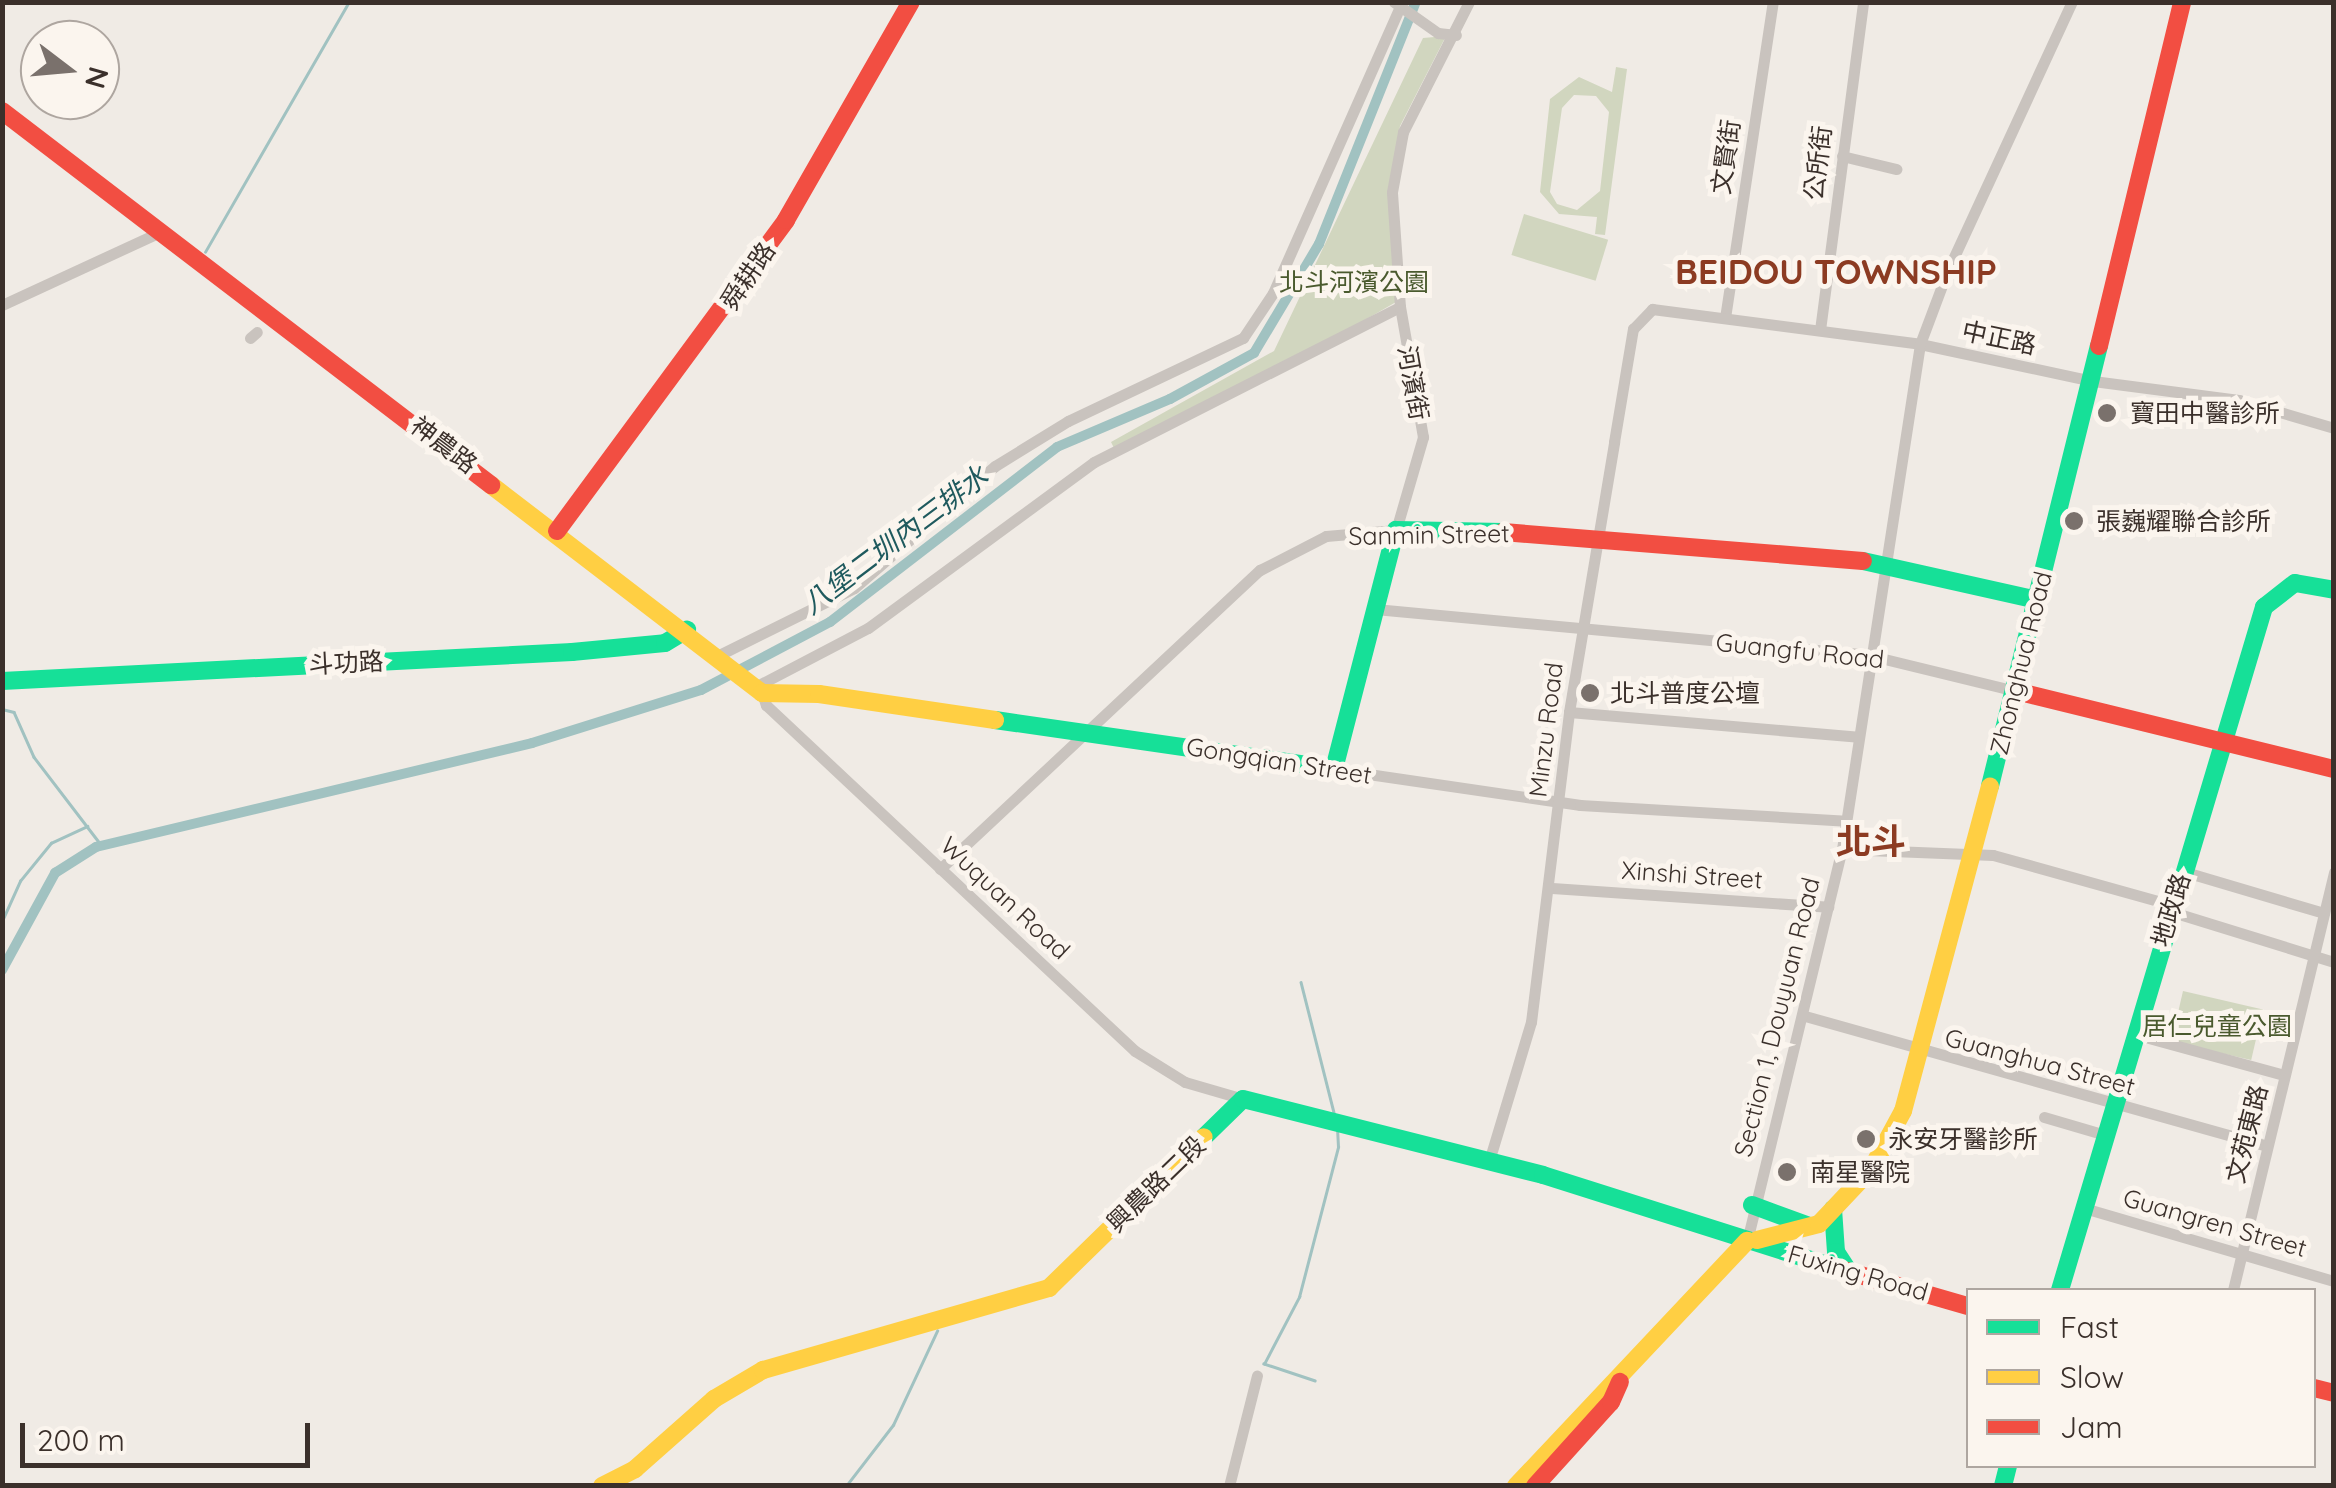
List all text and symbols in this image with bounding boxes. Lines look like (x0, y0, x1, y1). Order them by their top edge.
north arrow (20, 20, 120, 120)
text: N (78, 63, 117, 93)
street label: 文賢街 (1706, 118, 1746, 196)
street label: 公所街 (1799, 124, 1837, 202)
street label: 舜耕路 (715, 237, 781, 315)
district label: BEIDOU TOWNSHIP (1656, 250, 2016, 292)
park label: 北斗河濱公園 (1279, 267, 1429, 297)
street label: 中正路 (1959, 316, 2039, 360)
street label: 河濱街 (1392, 343, 1434, 423)
place label: 寶田中醫診所 (2130, 398, 2280, 428)
marker: 寶田中醫診所 (2094, 400, 2120, 426)
street label: 神農路 (405, 410, 483, 480)
water label: 八堡二圳內三排水 (795, 459, 995, 621)
place label: 張巍耀聯合診所 (2096, 506, 2271, 536)
marker: 張巍耀聯合診所 (2061, 508, 2087, 534)
street label: Sanmin Street (1348, 519, 1510, 551)
street label: Zhonghua Road (1984, 568, 2058, 758)
street label: Guangfu Road (1714, 627, 1886, 675)
street label: 斗功路 (308, 646, 384, 680)
street label: Minzu Road (1523, 661, 1569, 799)
place label: 北斗普度公壇 (1610, 678, 1760, 708)
marker: 北斗普度公壇 (1579, 682, 1601, 704)
street label: Gongqian Street (1184, 732, 1374, 790)
district label: 北斗 (1836, 820, 1906, 862)
street label: Wuquan Road (934, 830, 1076, 966)
street label: Xinshi Street (1620, 855, 1764, 895)
street label: 地政路 (2146, 870, 2196, 950)
street label: Section 1, Douyuan Road (1728, 874, 1826, 1160)
park label: 居仁兒童公園 (2142, 1011, 2292, 1041)
street label: Guanghua Street (1942, 1022, 2138, 1102)
street label: 文苑東路 (2220, 1082, 2274, 1186)
place label: 永安牙醫診所 (1888, 1124, 2038, 1154)
marker: 永安牙醫診所 (1853, 1126, 1879, 1152)
street label: 興農路二段 (1101, 1130, 1211, 1238)
place label: 南星醫院 (1810, 1157, 1910, 1187)
marker: 南星醫院 (1774, 1159, 1800, 1185)
street label: Guangren Street (2120, 1182, 2310, 1264)
street label: Fuxing Road (1784, 1239, 1932, 1307)
legend (1966, 1288, 2316, 1468)
text: Fast (2060, 1308, 2119, 1346)
text: Slow (2060, 1358, 2124, 1396)
scale bar (25, 1403, 315, 1465)
text: Jam (2060, 1408, 2123, 1446)
text: 200 m (37, 1421, 125, 1459)

